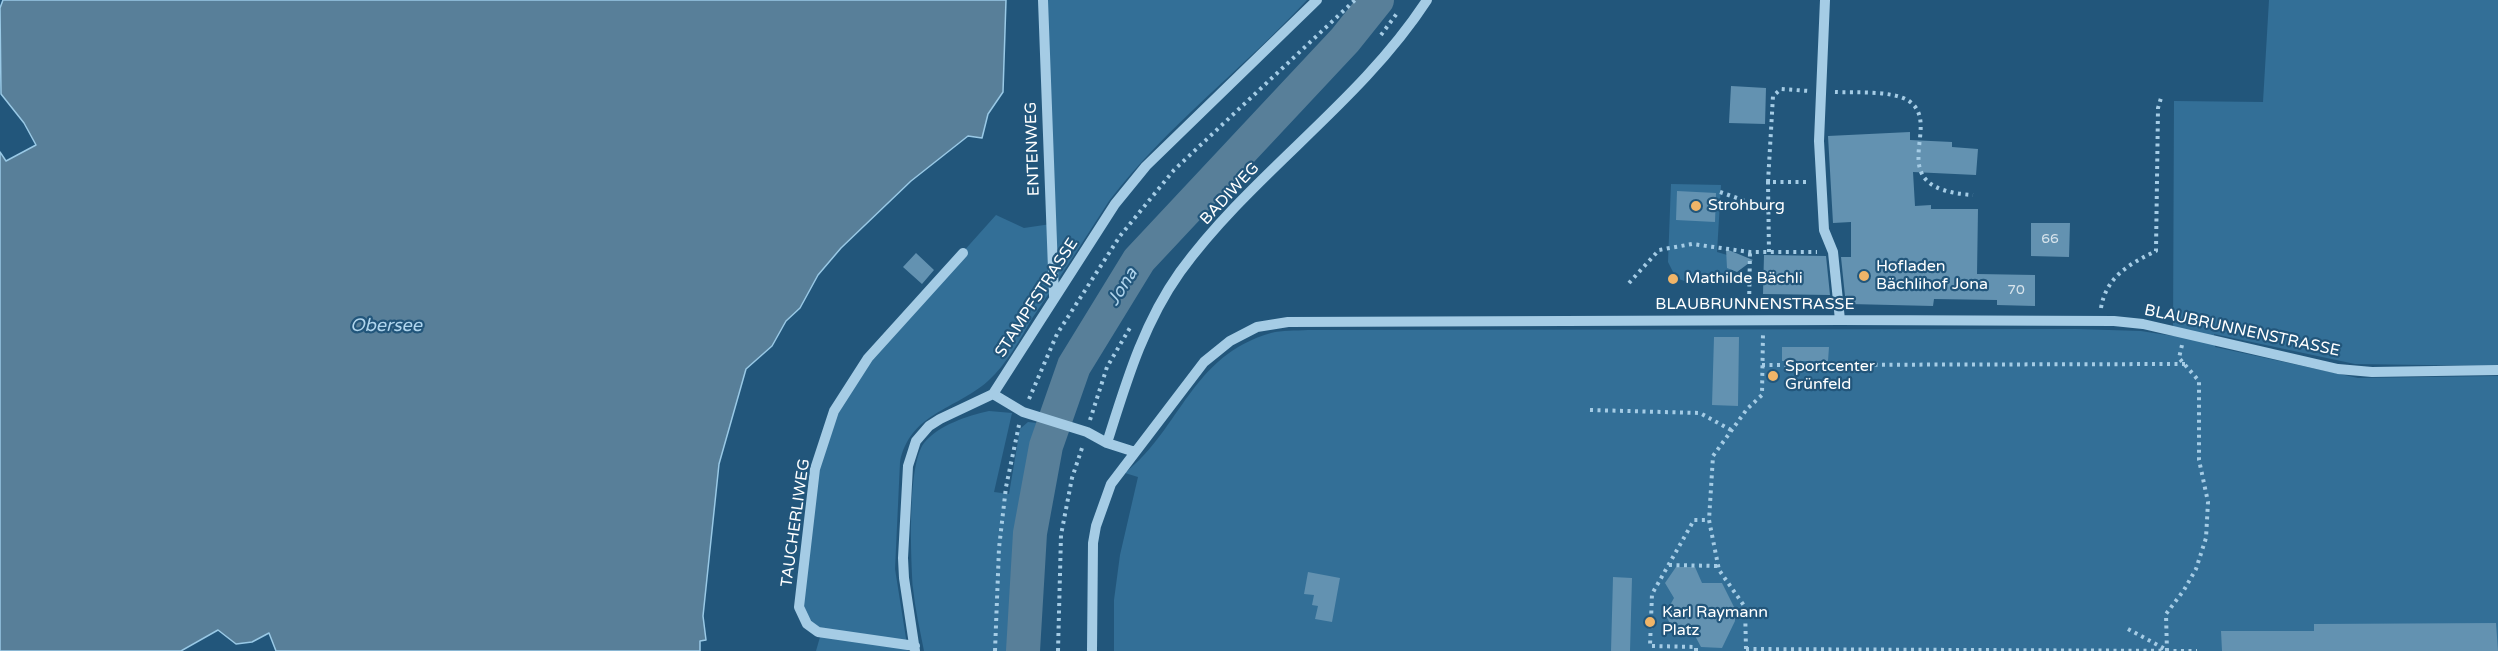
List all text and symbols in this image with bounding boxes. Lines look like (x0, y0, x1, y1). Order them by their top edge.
street label: ENTENWEG (1022, 102, 1044, 196)
street label: BADIWEG (1196, 159, 1264, 229)
place label: Strohburg (1708, 196, 1785, 216)
marker: Strohburg (1689, 199, 1703, 213)
house number: 66 (2041, 231, 2059, 247)
street label: STAMPFSTRASSE (991, 235, 1083, 361)
place label: Hofladen Bächlihof Jona (1876, 257, 1988, 295)
water label: Jona (1103, 264, 1143, 310)
place label: Mathilde Bächli (1685, 269, 1803, 289)
marker: Hofladen Bächlihof Jona (1857, 269, 1871, 283)
marker: Mathilde Bächli (1666, 272, 1680, 286)
house number: 70 (2007, 282, 2025, 298)
street label: BLAUBRUNNENSTRASSE (1655, 295, 1855, 315)
street label: BLAUBRUNNENSTRASSE (2143, 301, 2341, 361)
water label: Obersee (350, 315, 422, 337)
place label: Sportcenter Grünfeld (1785, 357, 1875, 395)
marker: Sportcenter Grünfeld (1766, 369, 1780, 383)
street label: TAUCHERLIWEG (777, 458, 815, 588)
place label: Karl Raymann Platz (1662, 603, 1768, 641)
marker: Karl Raymann Platz (1643, 615, 1657, 629)

